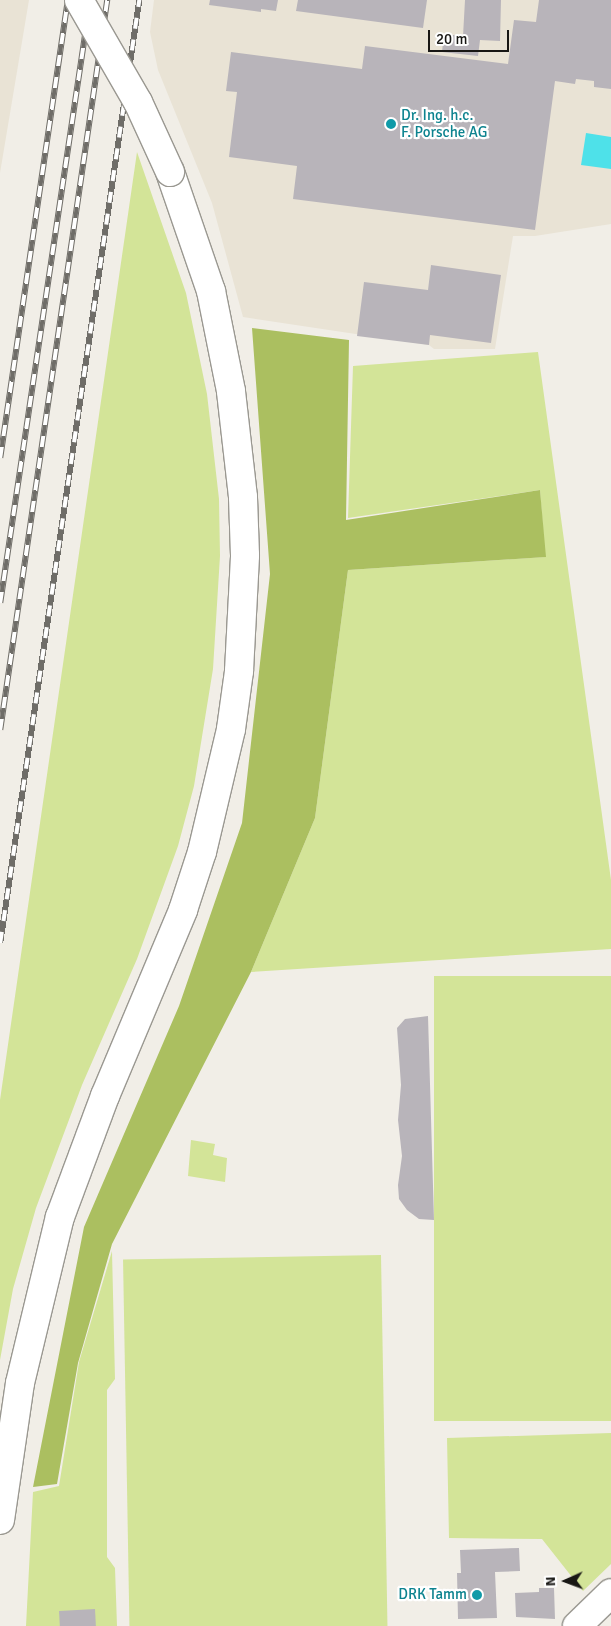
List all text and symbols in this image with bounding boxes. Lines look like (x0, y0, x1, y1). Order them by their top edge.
scale bar (431, 20, 512, 52)
text: 20 m (436, 30, 467, 48)
place label: Dr. Ing. h.c. F. Porsche AG (401, 106, 487, 141)
marker: Dr. Ing. h.c. F. Porsche AG (385, 118, 397, 130)
north arrow (541, 1556, 591, 1606)
text: N (542, 1576, 559, 1587)
place label: DRK Tamm (398, 1586, 467, 1604)
marker: DRK Tamm (471, 1589, 483, 1601)

